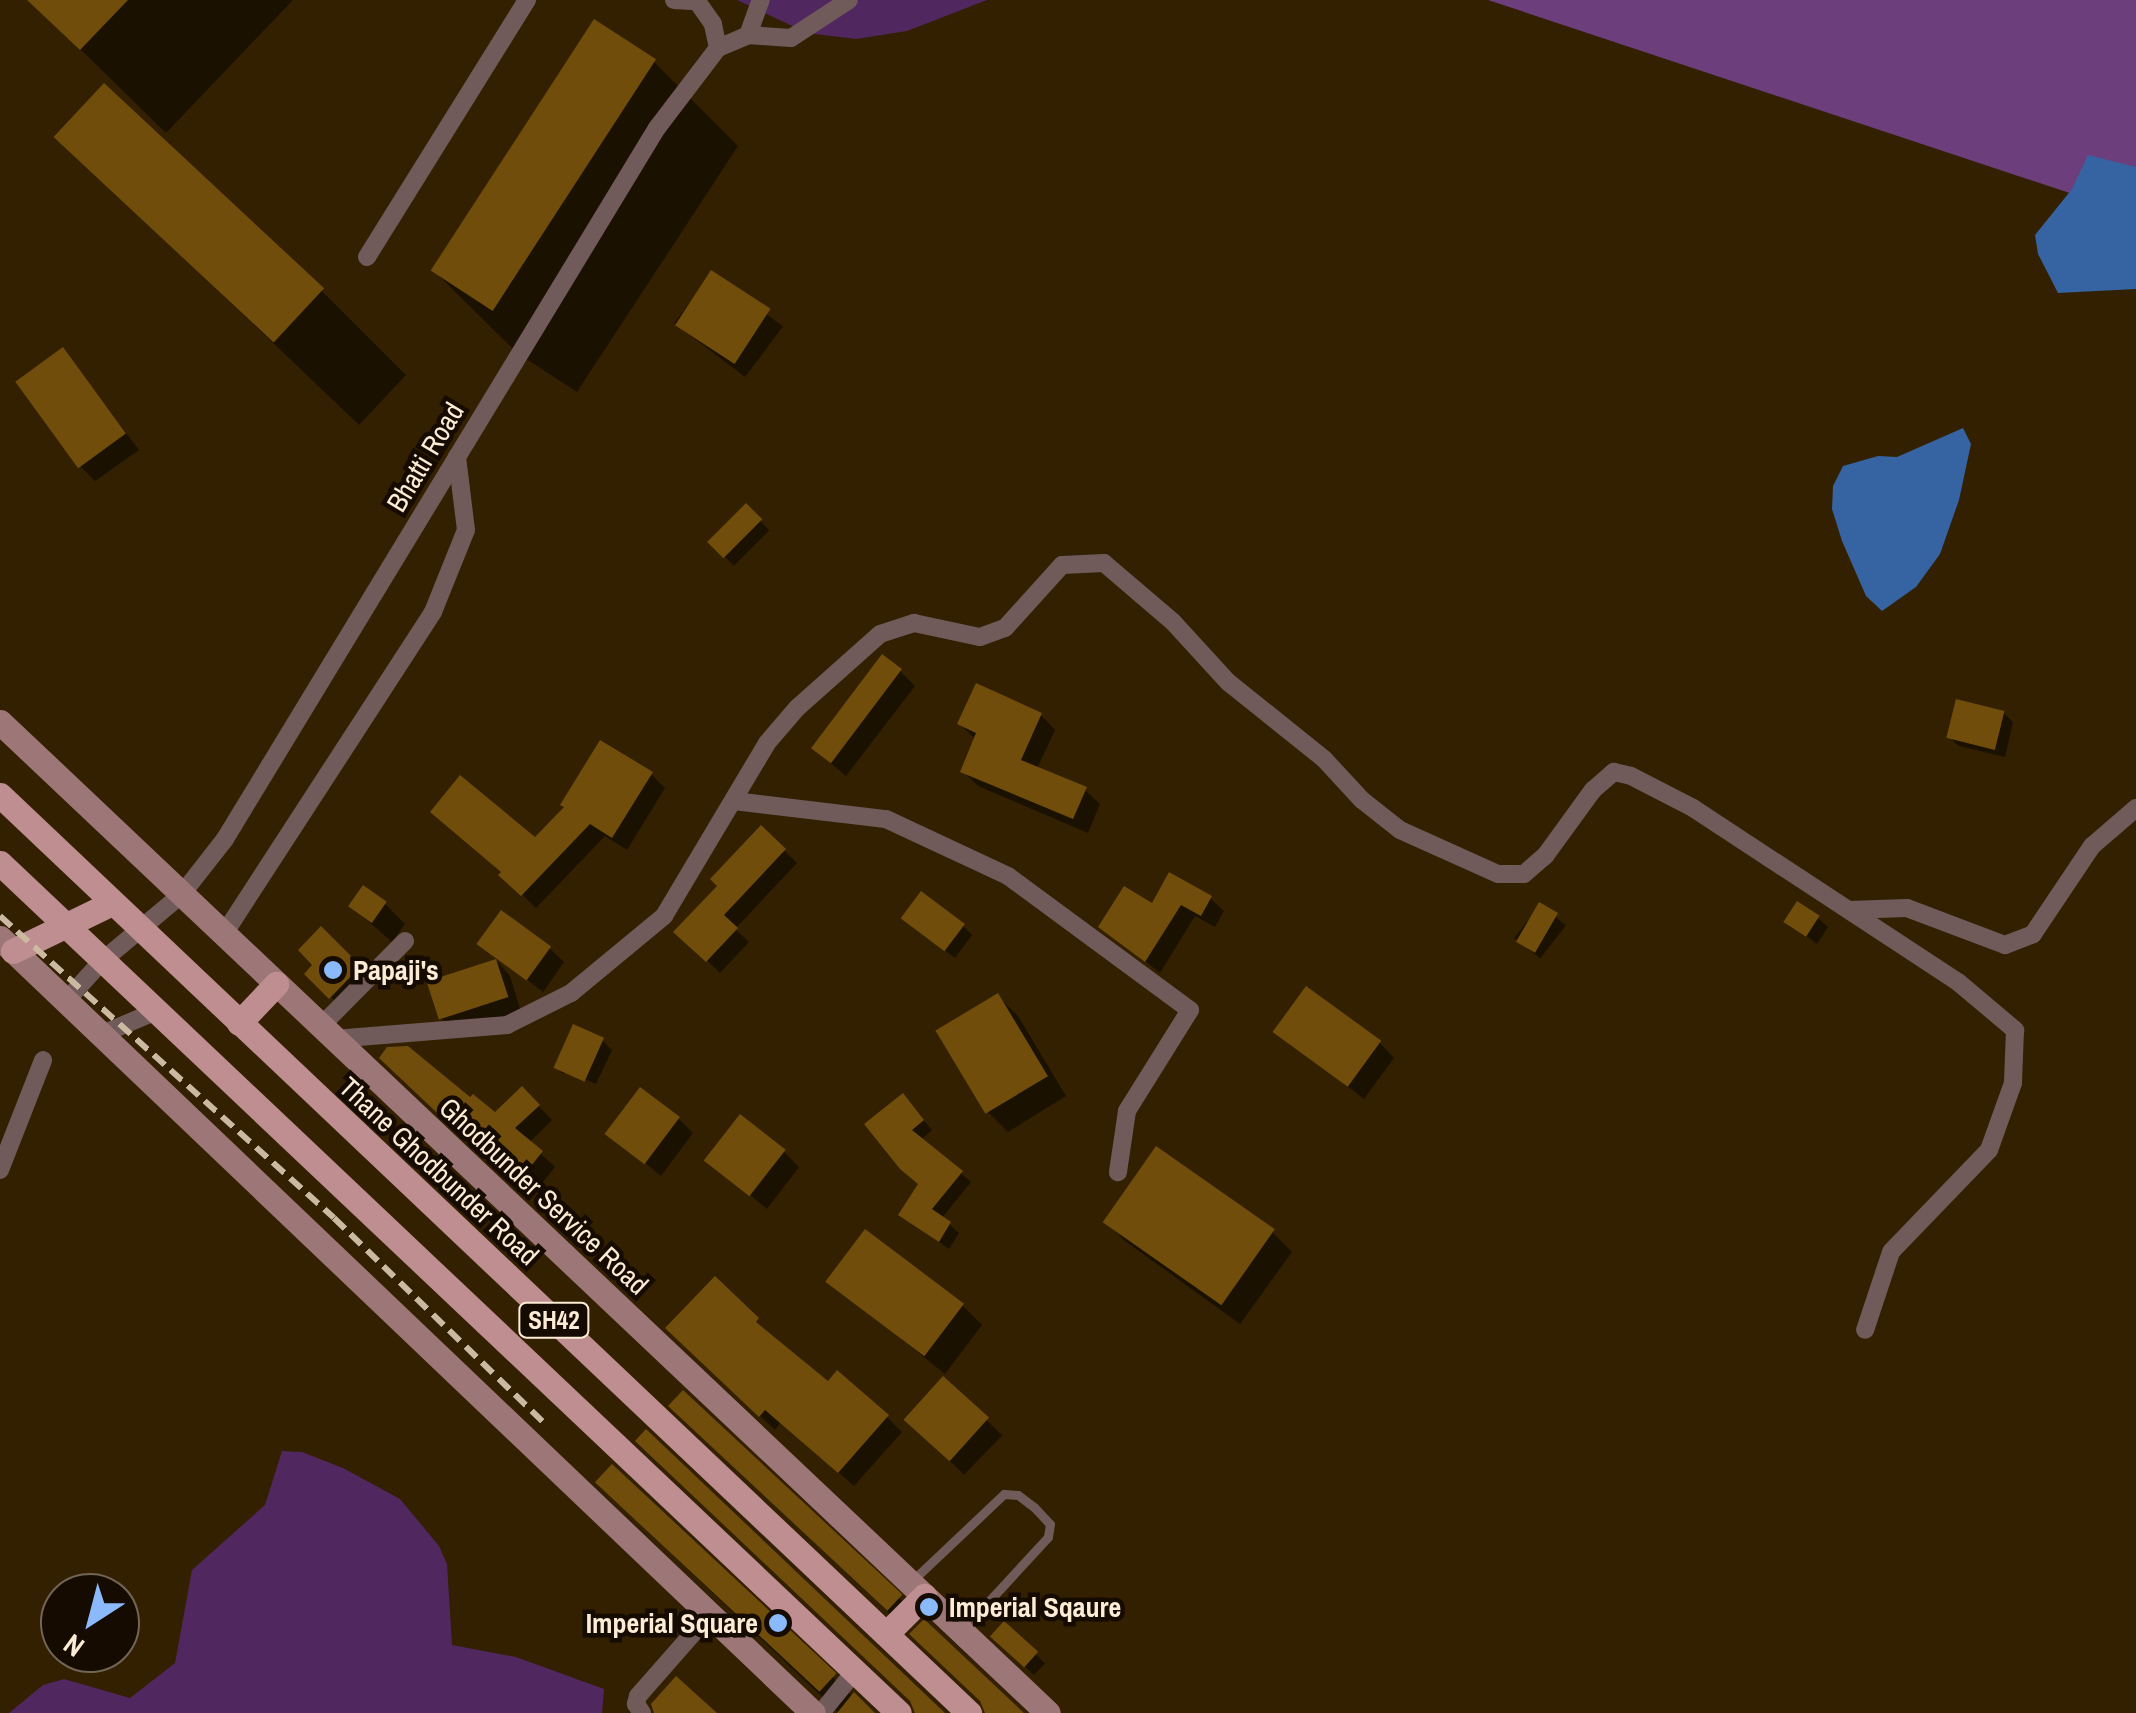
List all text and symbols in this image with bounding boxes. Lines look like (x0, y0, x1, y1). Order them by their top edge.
street label: Bhatti Road (379, 396, 471, 518)
place label: Papaji's (353, 953, 439, 987)
marker: Papaji's (322, 959, 344, 981)
street label: Thane Ghodbunder Road (332, 1070, 546, 1272)
street label: Ghodbunder Service Road (433, 1091, 655, 1301)
road number: SH42 (516, 1300, 592, 1340)
north arrow (40, 1573, 140, 1673)
place label: Imperial Sqaure (949, 1590, 1121, 1624)
marker: Imperial Sqaure (918, 1596, 940, 1618)
place label: Imperial Square (586, 1606, 758, 1640)
marker: Imperial Square (767, 1612, 789, 1634)
text: N (56, 1625, 91, 1666)

